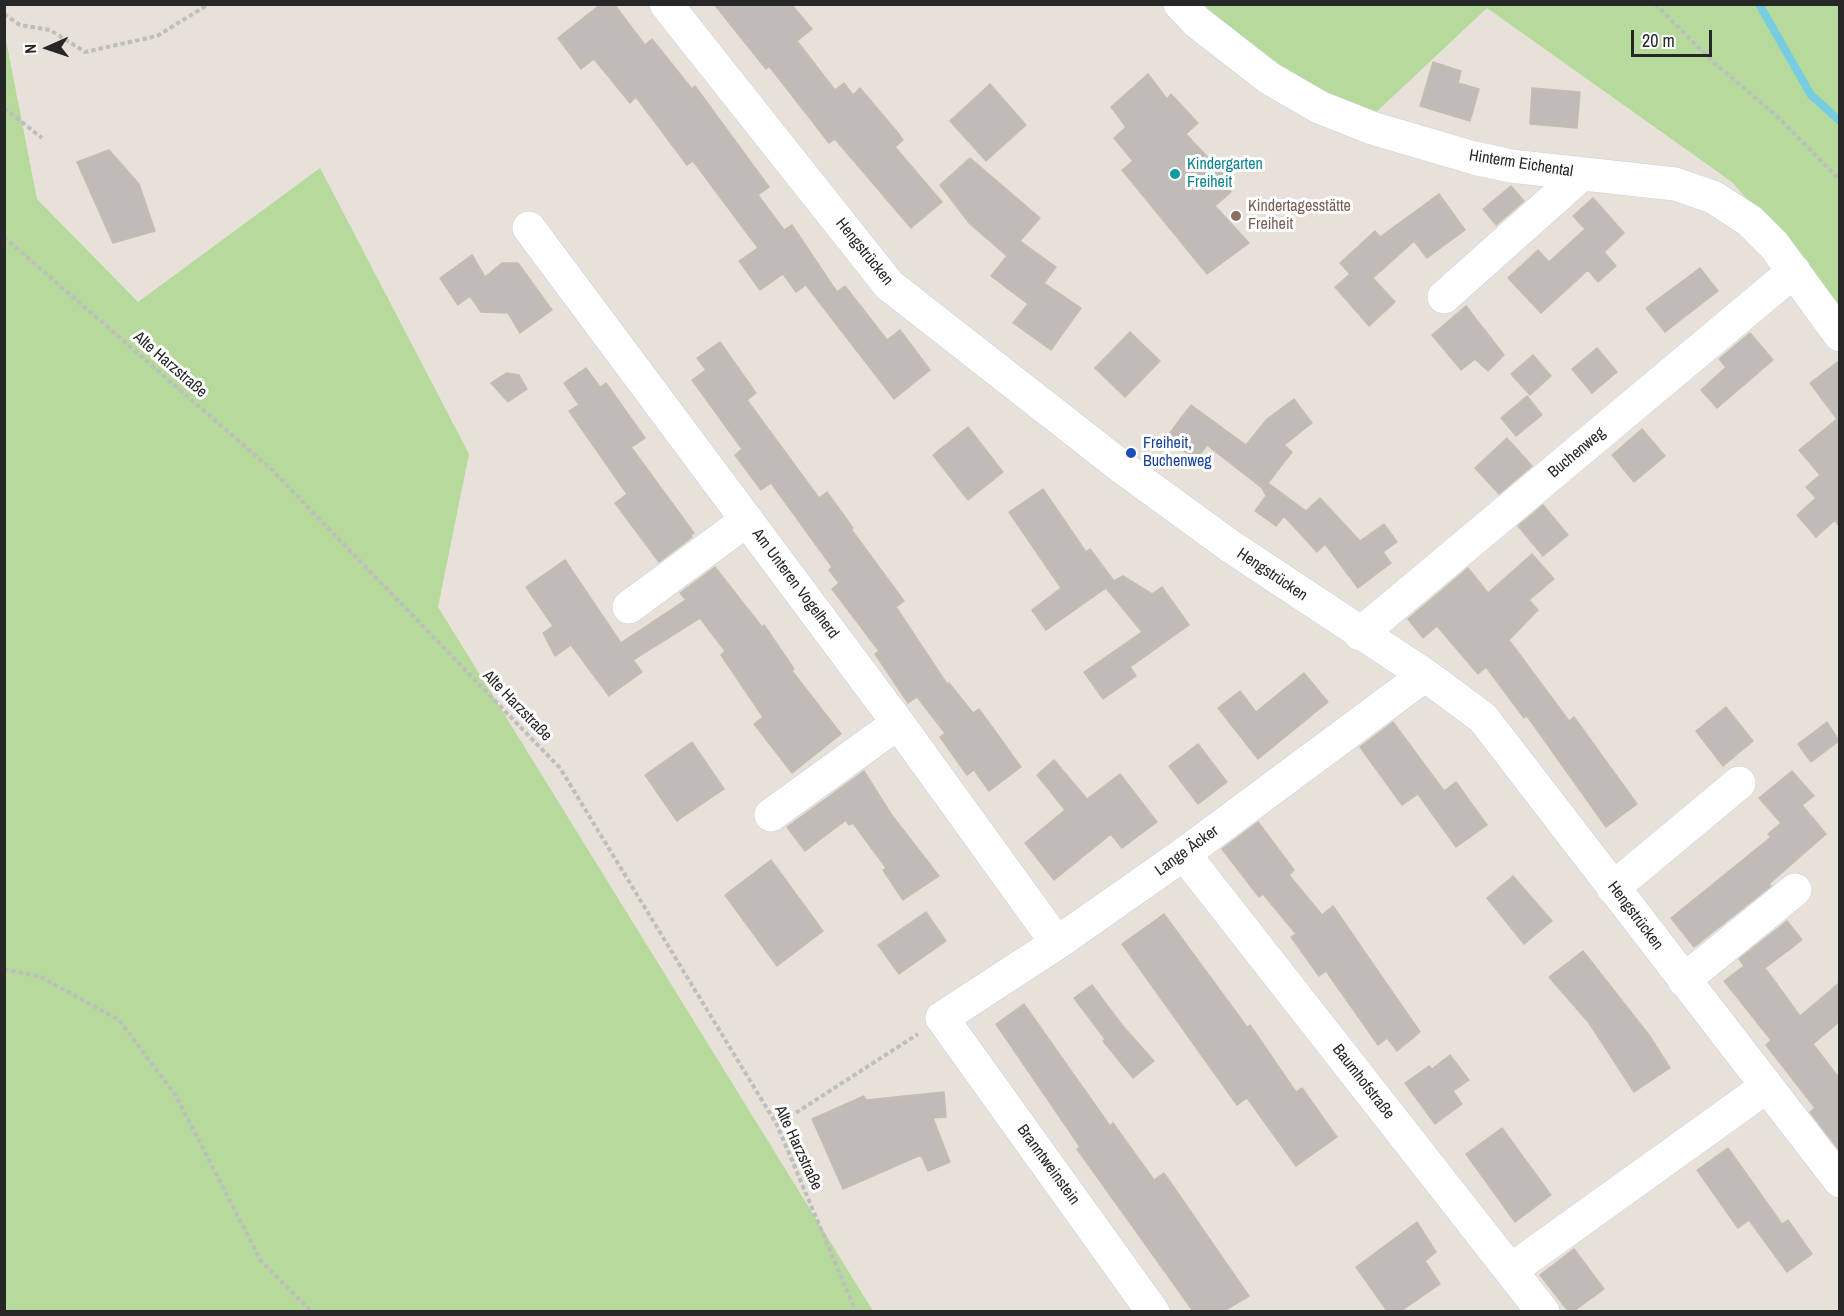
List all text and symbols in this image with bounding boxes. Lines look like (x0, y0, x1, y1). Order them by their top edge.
north arrow (18, 18, 78, 78)
scale bar (1634, 18, 1715, 56)
text: 20 m (1642, 28, 1675, 53)
text: N (19, 44, 41, 54)
street label: Hinterm Eichental (1468, 146, 1574, 182)
place label: Kindergarten Freiheit (1187, 155, 1263, 193)
marker: Kindergarten Freiheit (1168, 167, 1182, 181)
place label: Kindertagesstätte Freiheit (1248, 197, 1351, 235)
marker: Kindertagesstätte Freiheit (1229, 209, 1243, 223)
street label: Hengstrücken (831, 215, 897, 289)
street label: Alte Harzstraße (129, 328, 211, 402)
street label: Buchenweg (1545, 424, 1609, 482)
place label: Freiheit, Buchenweg (1143, 434, 1212, 472)
marker: Freiheit, Buchenweg (1124, 446, 1138, 460)
street label: Am Unteren Vogelherd (747, 525, 843, 643)
street label: Hengstrücken (1233, 544, 1311, 606)
street label: Alte Harzstraße (478, 667, 556, 745)
street label: Lange Äcker (1152, 822, 1222, 880)
street label: Hengstrücken (1603, 878, 1667, 954)
street label: Baumhofstraße (1328, 1041, 1398, 1123)
street label: Alte Harzstraße (770, 1103, 826, 1193)
street label: Branntweinstein (1012, 1121, 1084, 1209)

